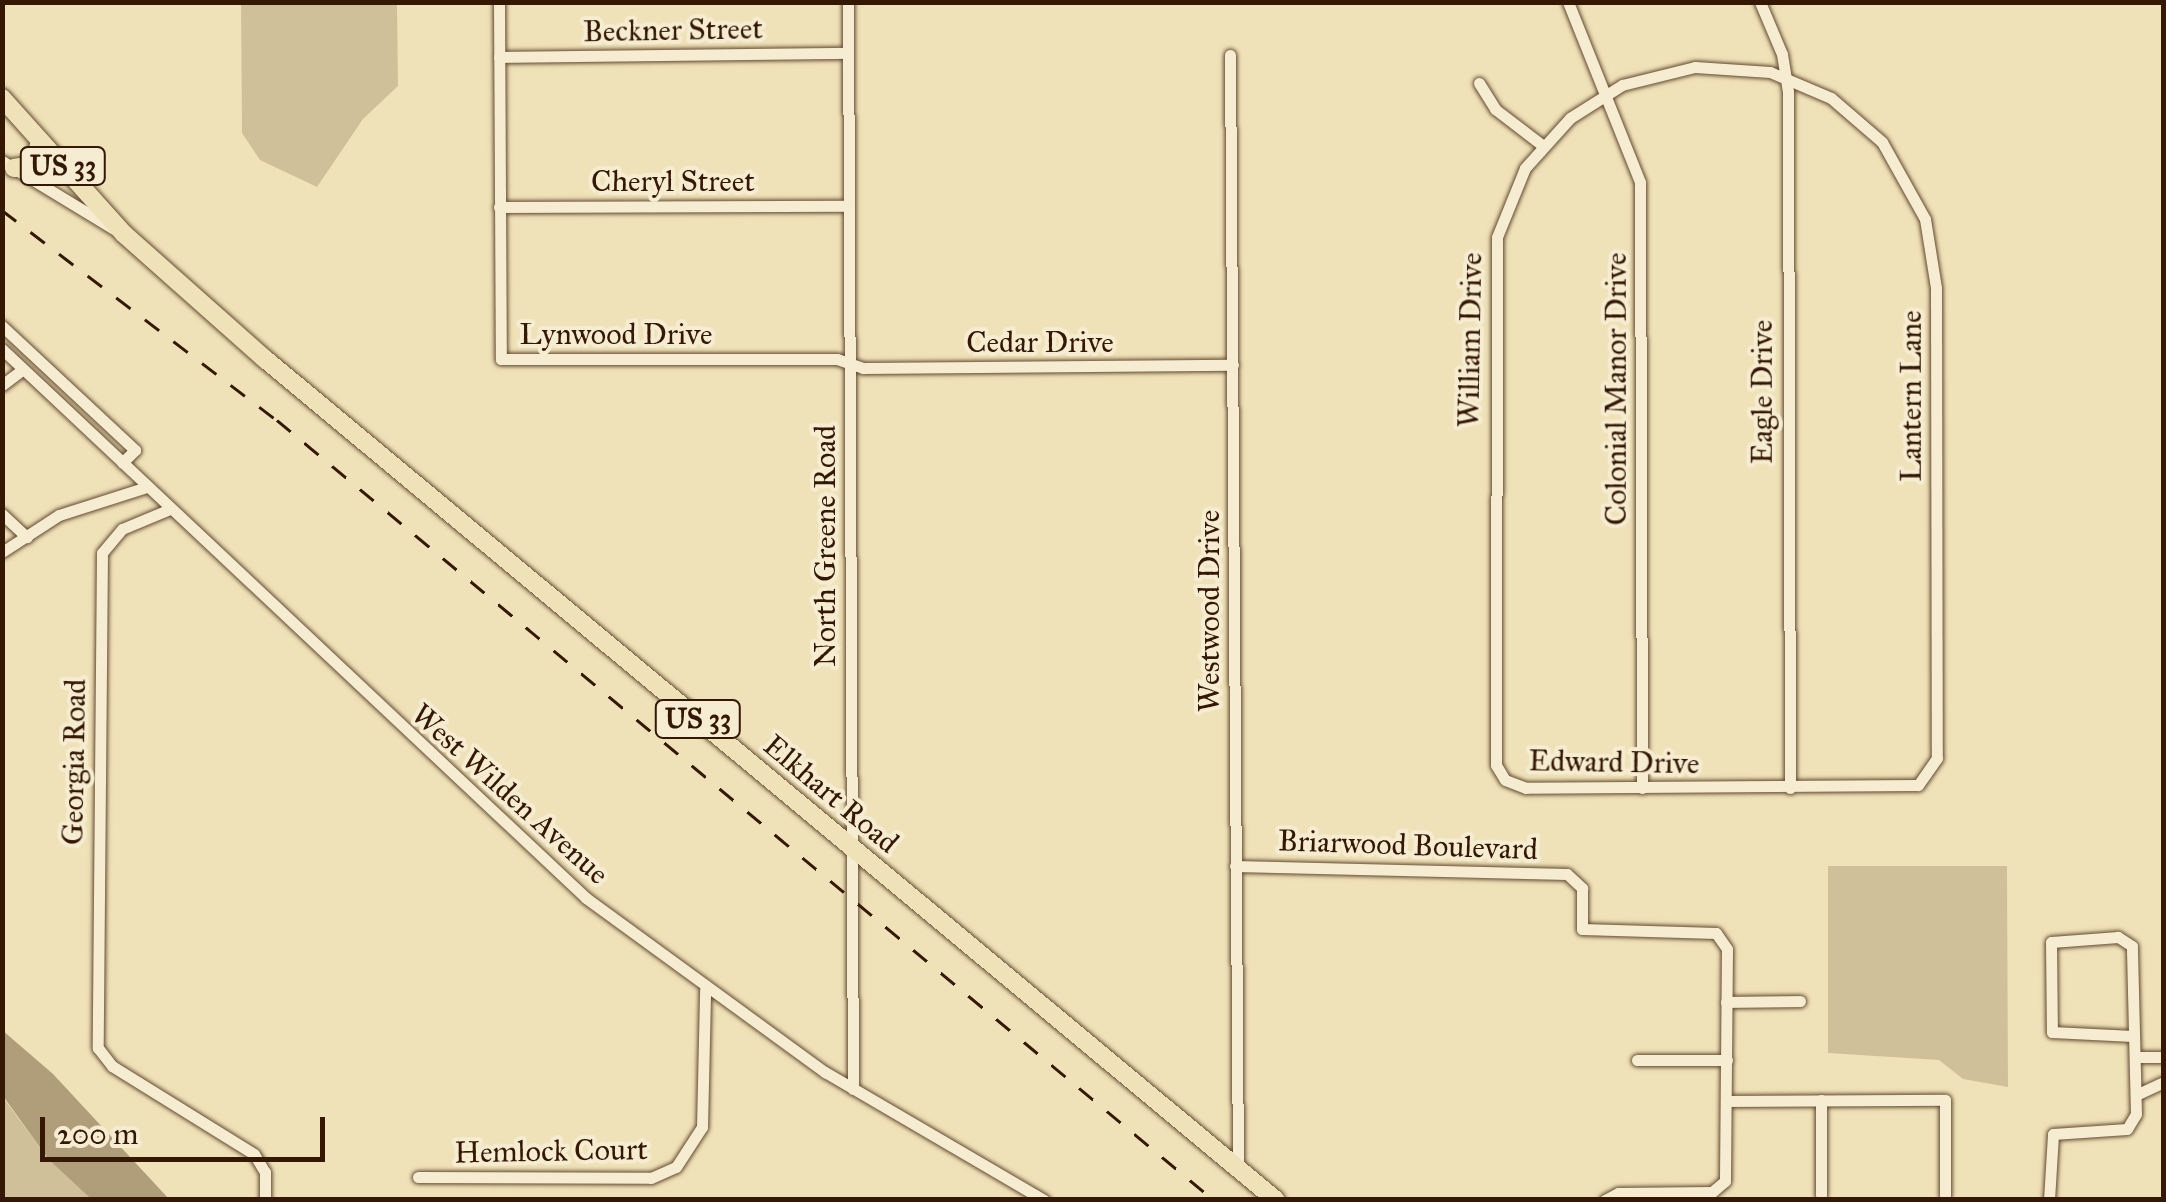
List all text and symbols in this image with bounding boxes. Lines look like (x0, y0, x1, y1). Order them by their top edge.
street label: Beckner Street (583, 10, 763, 50)
road number: US 33 (18, 143, 108, 189)
street label: Cheryl Street (591, 163, 755, 199)
street label: William Drive (1450, 252, 1490, 428)
street label: Colonial Manor Drive (1598, 253, 1634, 525)
street label: Lantern Lane (1893, 310, 1929, 482)
street label: Lynwood Drive (520, 316, 712, 352)
street label: Eagle Drive (1744, 320, 1780, 464)
street label: Cedar Drive (966, 324, 1114, 360)
street label: North Greene Road (807, 425, 843, 667)
street label: Westwood Drive (1191, 510, 1227, 712)
street label: Georgia Road (55, 679, 93, 845)
street label: West Wilden Avenue (404, 696, 616, 892)
road number: US 33 (653, 696, 743, 742)
street label: Elkhart Road (756, 727, 906, 861)
street label: Edward Drive (1528, 743, 1700, 781)
street label: Briarwood Boulevard (1278, 822, 1538, 868)
scale bar (45, 1097, 330, 1159)
text: 200 m (57, 1116, 138, 1152)
street label: Hemlock Court (454, 1131, 648, 1171)

